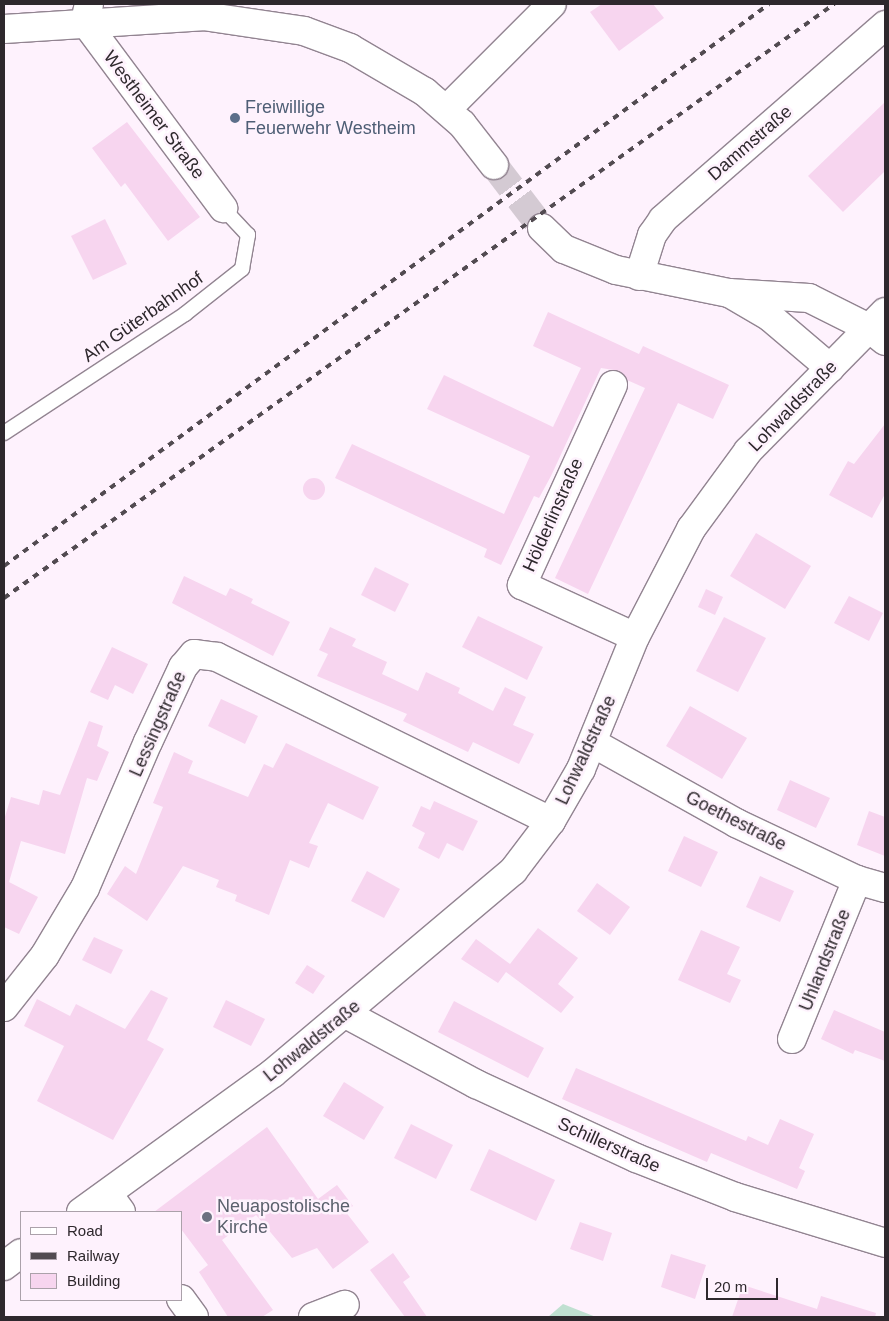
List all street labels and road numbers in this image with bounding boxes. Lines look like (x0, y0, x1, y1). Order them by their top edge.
street label: Westheimer Straße (99, 47, 209, 183)
street label: Dammstraße (704, 101, 796, 185)
street label: Am Güterbahnhof (79, 267, 207, 367)
street label: Lohwaldstraße (744, 356, 842, 456)
street label: Hölderlinstraße (518, 455, 588, 575)
street label: Lessingstraße (125, 668, 191, 780)
street label: Lohwaldstraße (551, 692, 621, 808)
street label: Goethestraße (682, 786, 790, 856)
street label: Uhlandstraße (795, 906, 855, 1014)
street label: Lohwaldstraße (259, 995, 365, 1087)
street label: Schillerstraße (554, 1113, 664, 1177)

